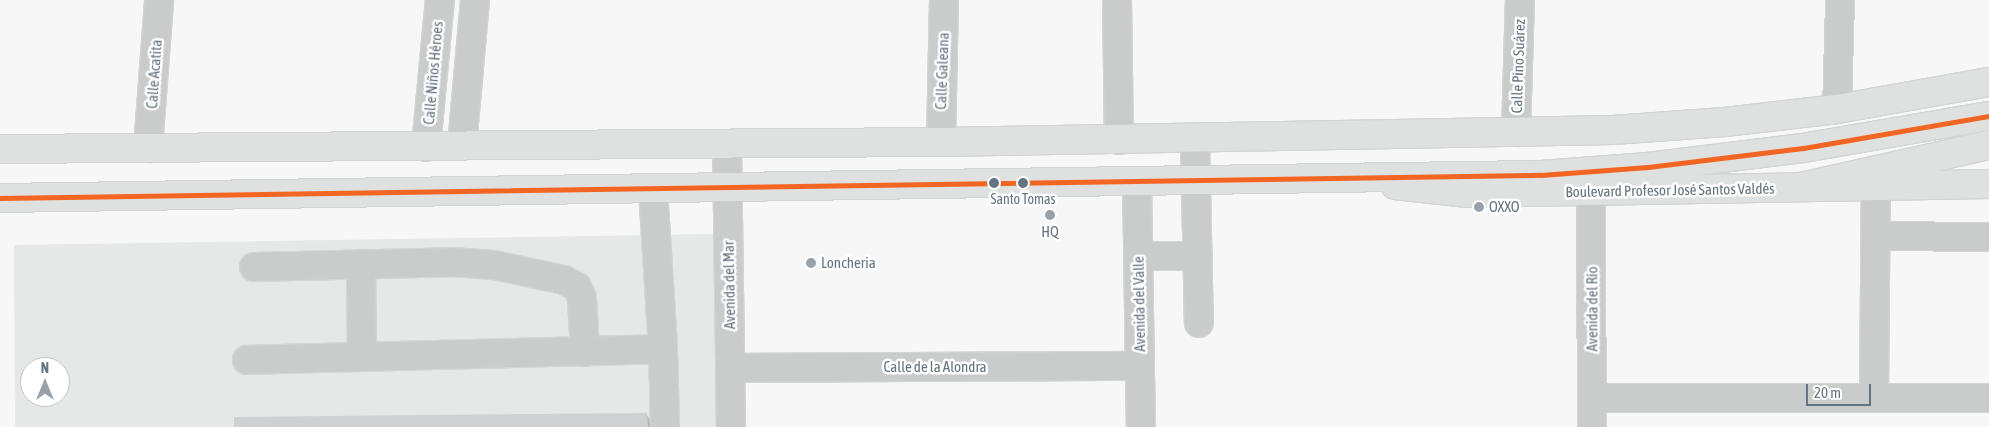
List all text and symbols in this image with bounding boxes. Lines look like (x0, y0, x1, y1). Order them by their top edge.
street label: Calle Pino Suárez (1507, 19, 1529, 113)
street label: Calle Niños Héroes (420, 21, 446, 125)
street label: Calle Galeana (932, 32, 952, 110)
street label: Calle Acatita (143, 39, 165, 109)
unlabelled marker (989, 178, 999, 188)
marker: Santo Tomas (1018, 178, 1028, 188)
street label: Boulevard Profesor José Santos Valdés (1565, 179, 1775, 201)
place label: Santo Tomas (991, 191, 1055, 207)
place label: OXXO (1489, 198, 1520, 216)
marker: OXXO (1473, 201, 1485, 213)
marker: HQ (1044, 209, 1056, 221)
place label: HQ (1041, 223, 1059, 241)
street label: Avenida del Mar (719, 241, 739, 329)
place label: Loncheria (821, 254, 876, 272)
street label: Avenida del Valle (1129, 256, 1149, 352)
marker: Loncheria (805, 257, 817, 269)
street label: Avenida del Río (1583, 266, 1601, 352)
north arrow (20, 357, 70, 407)
street label: Calle de la Alondra (883, 358, 987, 376)
text: N (41, 360, 49, 376)
scale bar (1809, 374, 1874, 406)
text: 20 m (1814, 384, 1841, 401)

